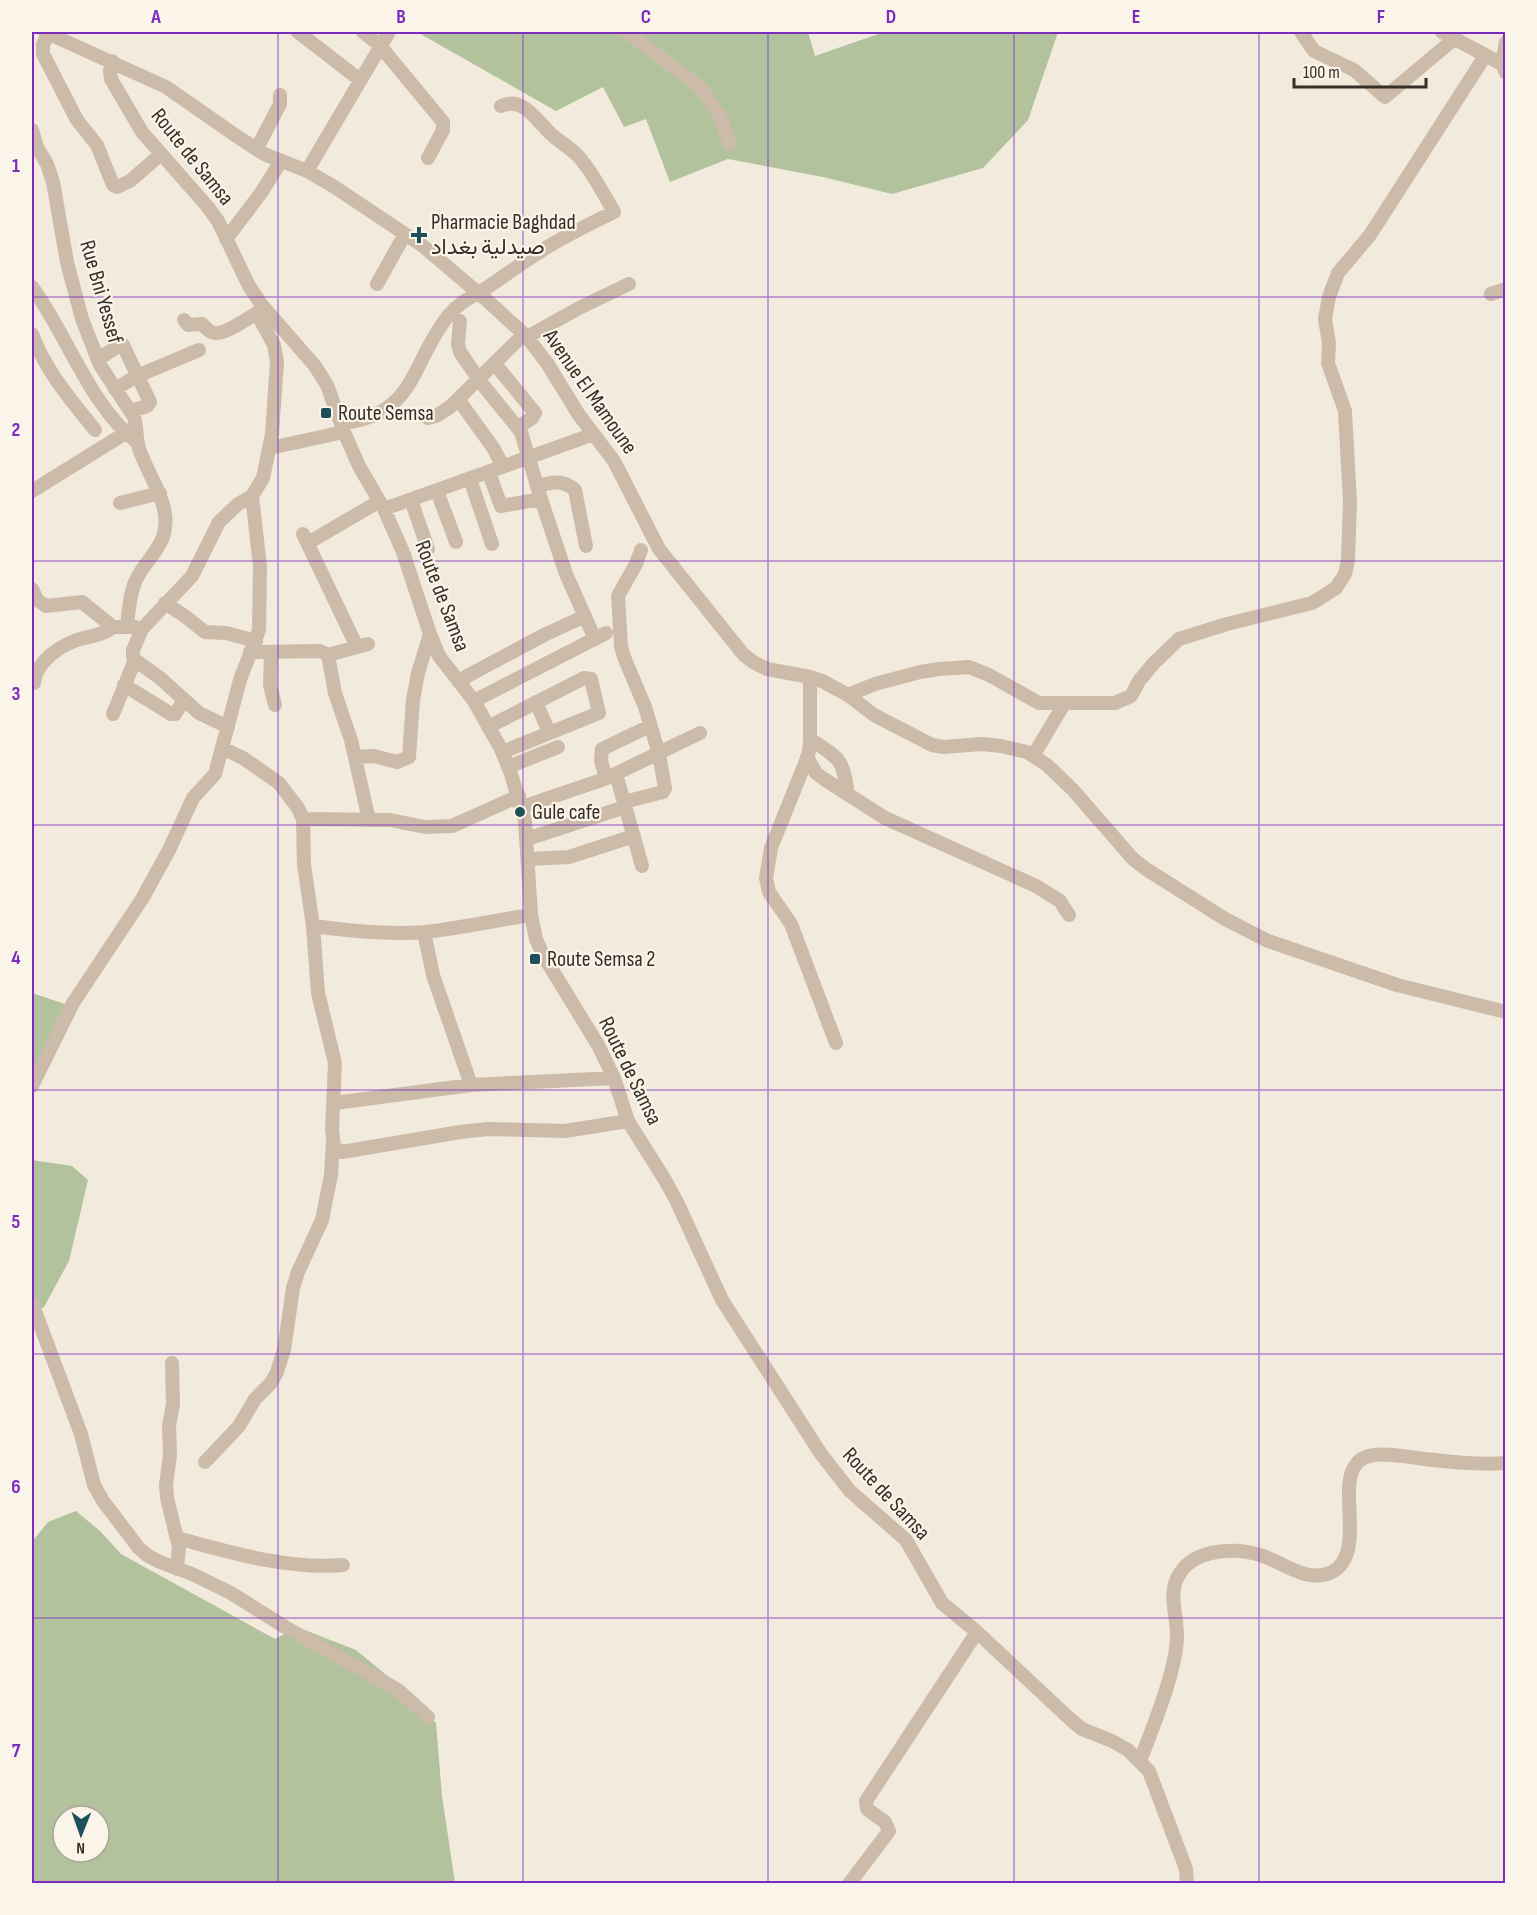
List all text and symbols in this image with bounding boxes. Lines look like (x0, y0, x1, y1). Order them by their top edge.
text: A (150, 5, 161, 29)
text: B (396, 5, 406, 29)
text: C (641, 5, 651, 29)
text: D (886, 5, 896, 29)
text: E (1132, 5, 1140, 29)
text: F (1377, 5, 1385, 29)
scale bar (1294, 51, 1426, 89)
text: 100 m (1303, 62, 1340, 83)
street label: Route de Samsa (145, 103, 239, 211)
text: 1 (12, 154, 20, 178)
place label: Pharmacie Baghdad صيدلية بغداد (431, 209, 576, 261)
marker: Pharmacie Baghdad صيدلية بغداد (412, 228, 426, 242)
street label: Rue Bni Yessef (73, 237, 129, 347)
street label: Avenue El Mamoune (536, 324, 643, 460)
place label: Route Semsa (338, 400, 434, 427)
marker: Route Semsa (319, 406, 333, 420)
text: 2 (12, 418, 20, 442)
street label: Route de Samsa (408, 537, 476, 655)
text: 3 (12, 682, 21, 706)
place label: Gule cafe (532, 799, 600, 826)
marker: Gule cafe (513, 805, 527, 819)
text: 4 (11, 946, 21, 970)
place label: Route Semsa 2 (547, 946, 655, 973)
marker: Route Semsa 2 (528, 952, 542, 966)
street label: Route de Samsa (592, 1013, 668, 1129)
text: 5 (12, 1210, 21, 1234)
street label: Route de Samsa (836, 1442, 936, 1546)
text: 6 (11, 1475, 21, 1499)
text: 7 (12, 1739, 21, 1763)
north arrow (51, 1804, 111, 1864)
text: N (76, 1838, 85, 1857)

